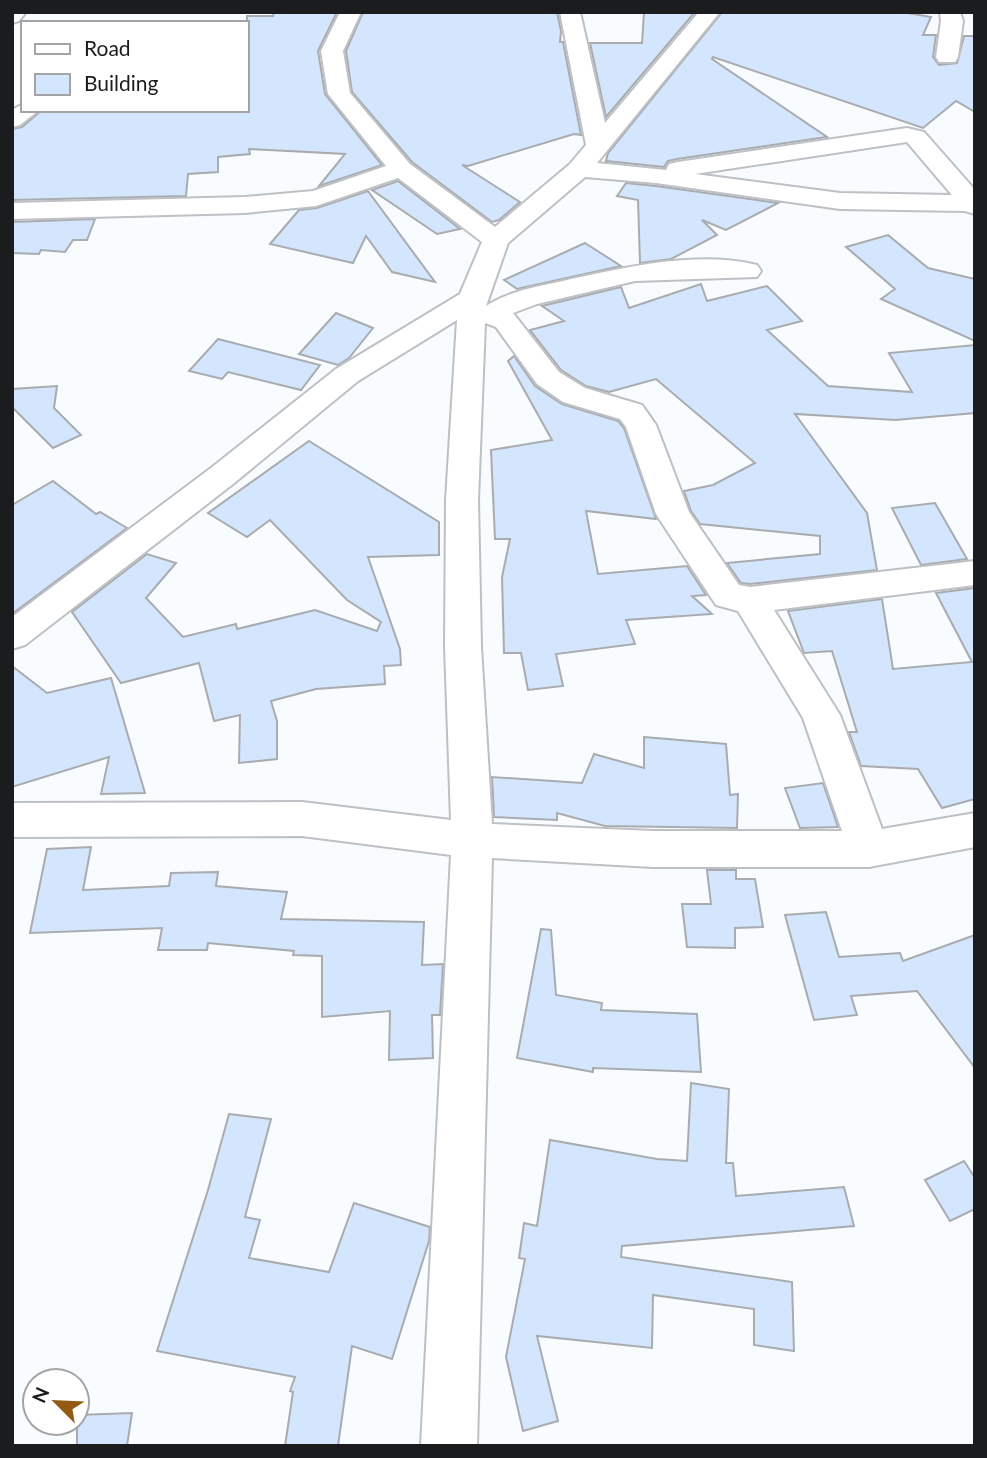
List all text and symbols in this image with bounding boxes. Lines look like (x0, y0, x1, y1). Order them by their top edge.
legend (21, 21, 248, 112)
text: Road (84, 35, 131, 60)
text: Building (84, 70, 159, 95)
north arrow (21, 1367, 91, 1437)
text: N (27, 1384, 53, 1406)

